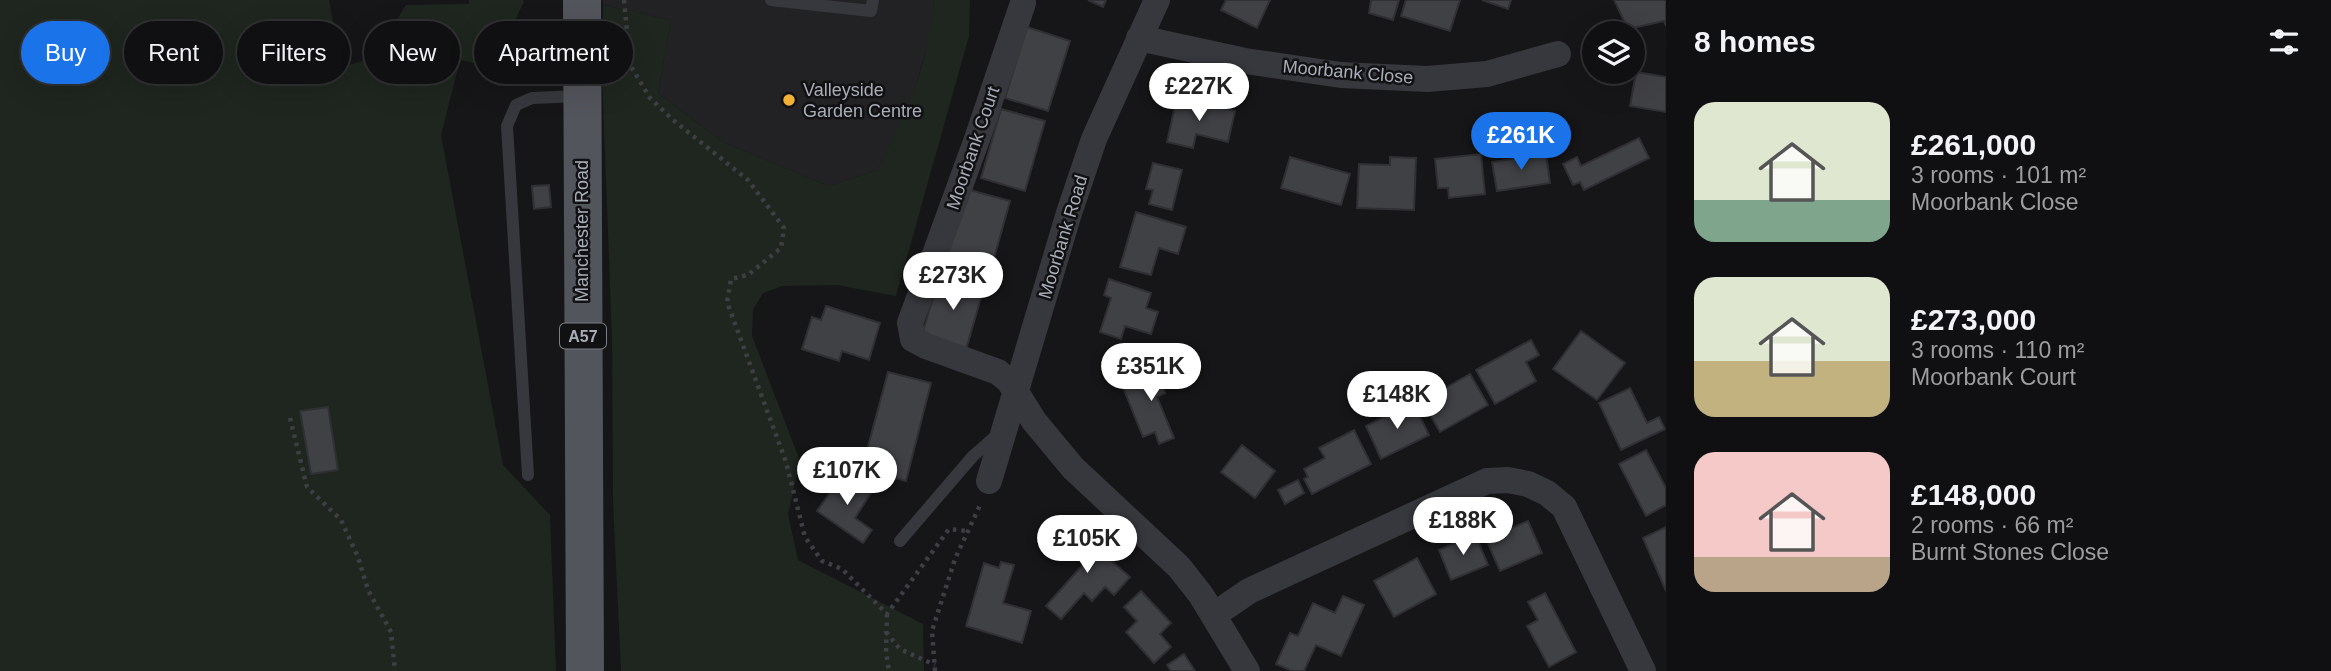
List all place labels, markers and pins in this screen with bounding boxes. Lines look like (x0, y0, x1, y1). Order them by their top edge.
pin: £227K (1150, 64, 1248, 123)
place label: Valleyside Garden Centre (803, 80, 922, 121)
marker: Valleyside Garden Centre (781, 92, 797, 108)
pin: £261K (1472, 113, 1570, 172)
pin: £273K (904, 252, 1002, 312)
pin: £351K (1102, 344, 1200, 403)
pin: £148K (1348, 372, 1446, 431)
pin: £107K (798, 448, 896, 507)
pin: £188K (1414, 498, 1512, 557)
pin: £105K (1038, 516, 1136, 575)

